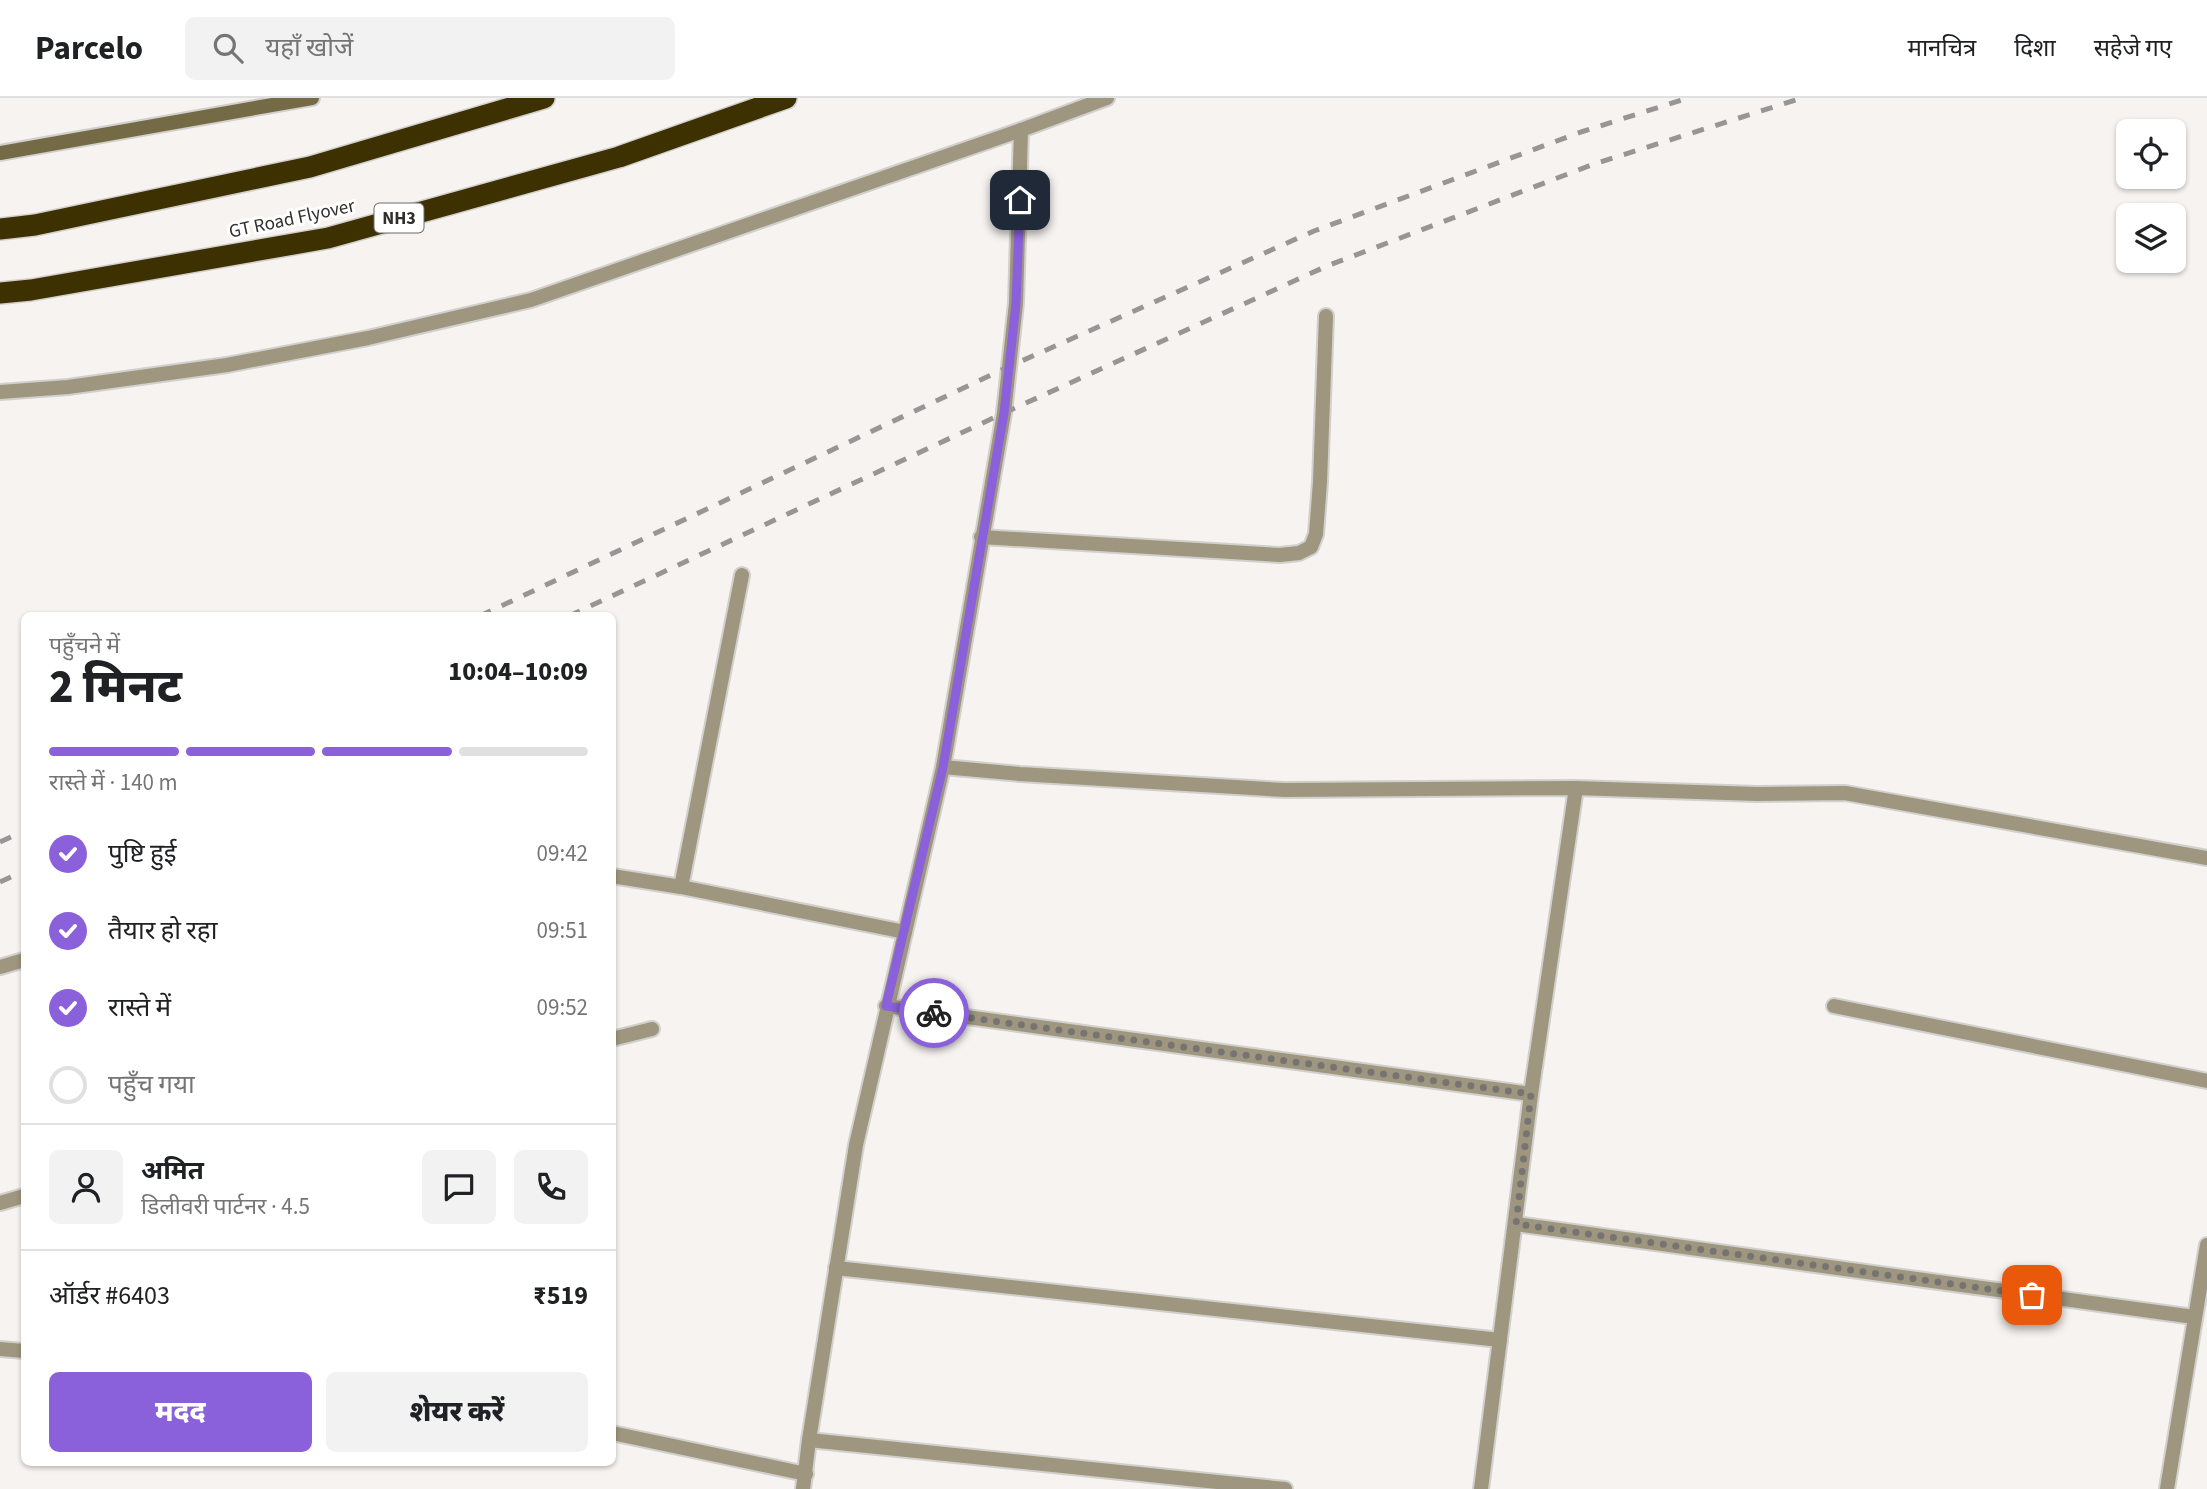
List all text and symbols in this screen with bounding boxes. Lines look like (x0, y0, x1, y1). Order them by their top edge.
search box (185, 17, 675, 80)
text: Parcelo (35, 25, 143, 72)
icon: search (209, 29, 247, 67)
text: यहाँ खोजें (265, 29, 353, 66)
text: मानचित्र (1908, 31, 1976, 66)
text: दिशा (2014, 31, 2056, 66)
text: सहेजे गए (2094, 31, 2172, 66)
map controls (2116, 119, 2186, 273)
button: locate (2116, 119, 2186, 189)
pin (990, 170, 1050, 230)
icon: home (1001, 181, 1039, 219)
street label: GT Road Flyover (227, 192, 358, 246)
button: layers (2116, 203, 2186, 273)
road number: NH3 (374, 204, 424, 232)
text: पहुँचने में (49, 629, 120, 662)
text: 10:04–10:09 (448, 653, 588, 690)
text: 2 मिनट (49, 655, 182, 720)
text: रास्ते में · 140 m (49, 766, 178, 799)
icon: check (49, 835, 87, 873)
text: पुष्टि हुई (108, 835, 176, 872)
text: 09:42 (537, 837, 588, 870)
icon: check (49, 912, 87, 950)
text: तैयार हो रहा (108, 912, 217, 949)
text: 09:51 (537, 914, 588, 947)
courier (899, 978, 969, 1048)
icon: check (49, 989, 87, 1027)
text: रास्ते में (108, 989, 171, 1026)
text: 09:52 (537, 991, 588, 1024)
icon: bike (915, 994, 953, 1032)
text: पहुँच गया (108, 1066, 195, 1103)
button: person (49, 1150, 123, 1224)
button: chat (422, 1150, 496, 1224)
button: phone (514, 1150, 588, 1224)
text: अमित (141, 1152, 204, 1189)
text: डिलीवरी पार्टनर · 4.5 (141, 1190, 310, 1223)
pin (2002, 1265, 2062, 1325)
icon: bag (2013, 1276, 2051, 1314)
text: ऑर्डर #6403 (49, 1277, 170, 1314)
text: ₹519 (533, 1277, 588, 1314)
button: मदद (49, 1372, 312, 1452)
button: शेयर करें (326, 1372, 588, 1452)

